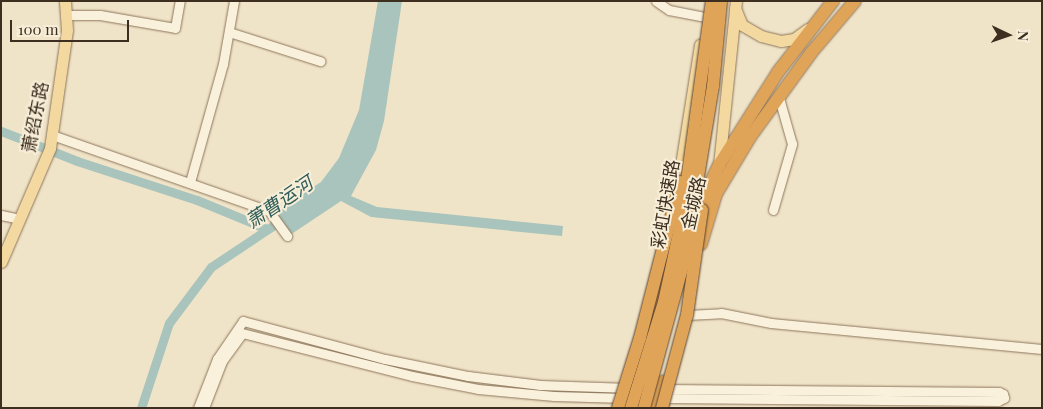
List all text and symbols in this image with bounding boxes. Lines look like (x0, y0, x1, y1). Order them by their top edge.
scale bar (12, 10, 131, 42)
north arrow (983, 10, 1033, 60)
text: 100 m (18, 19, 59, 39)
text: N (1014, 30, 1033, 41)
street label: 萧绍东路 (18, 80, 52, 154)
street label: 彩虹快速路 (647, 158, 683, 250)
water label: 萧曹运河 (241, 171, 317, 233)
street label: 金城路 (676, 174, 710, 232)

